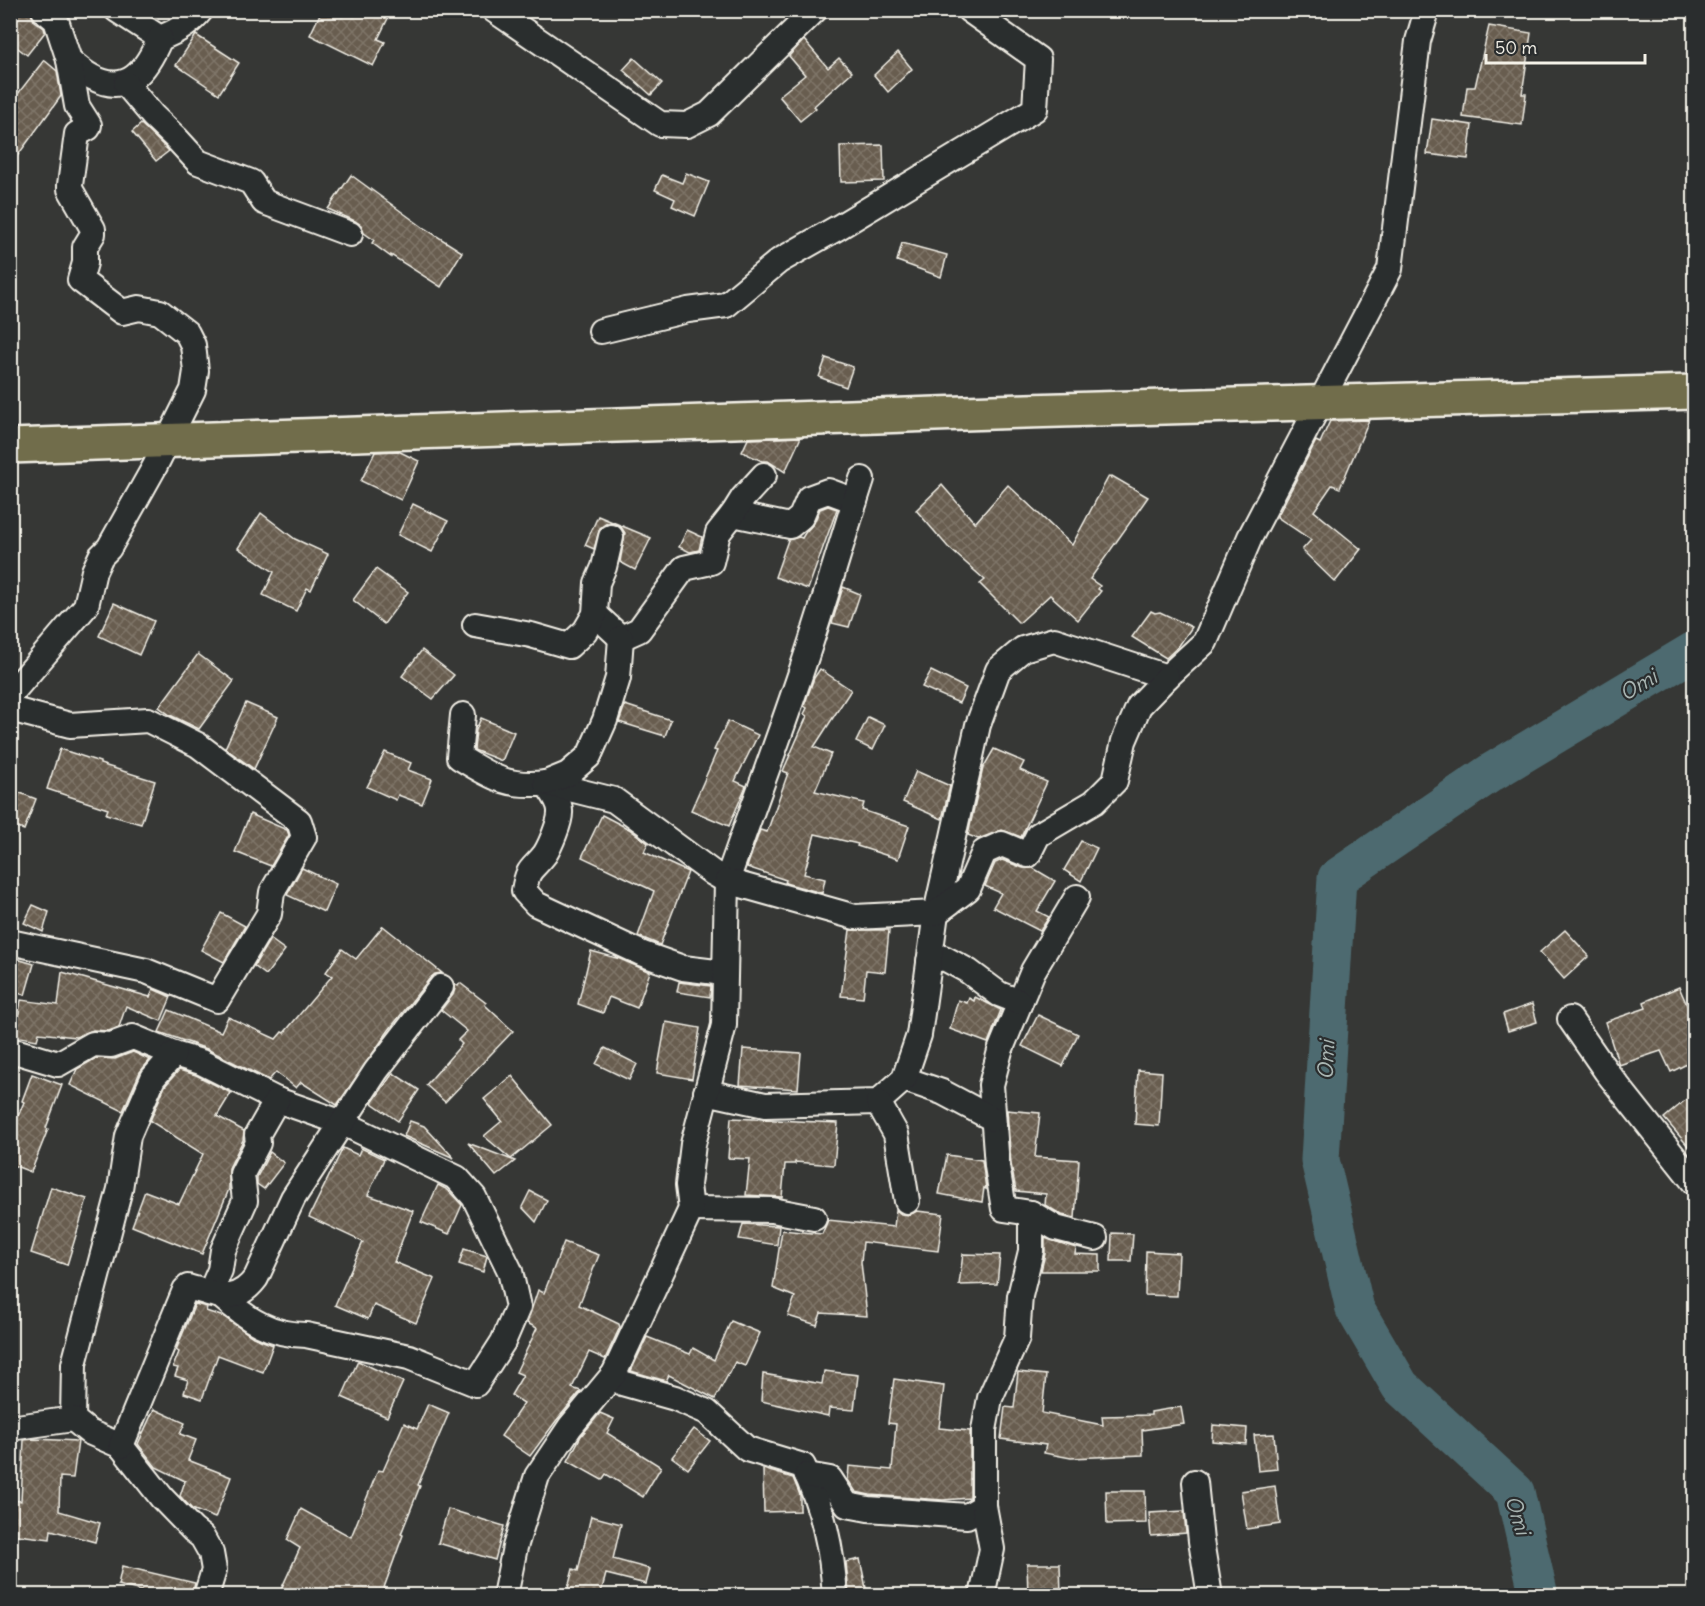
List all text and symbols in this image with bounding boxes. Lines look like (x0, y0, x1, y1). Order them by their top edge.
scale bar (1486, 27, 1645, 65)
text: 50 m (1495, 36, 1537, 59)
water label: Omi (1614, 662, 1664, 707)
water label: Omi (1311, 1037, 1341, 1080)
water label: Omi (1499, 1492, 1537, 1540)

